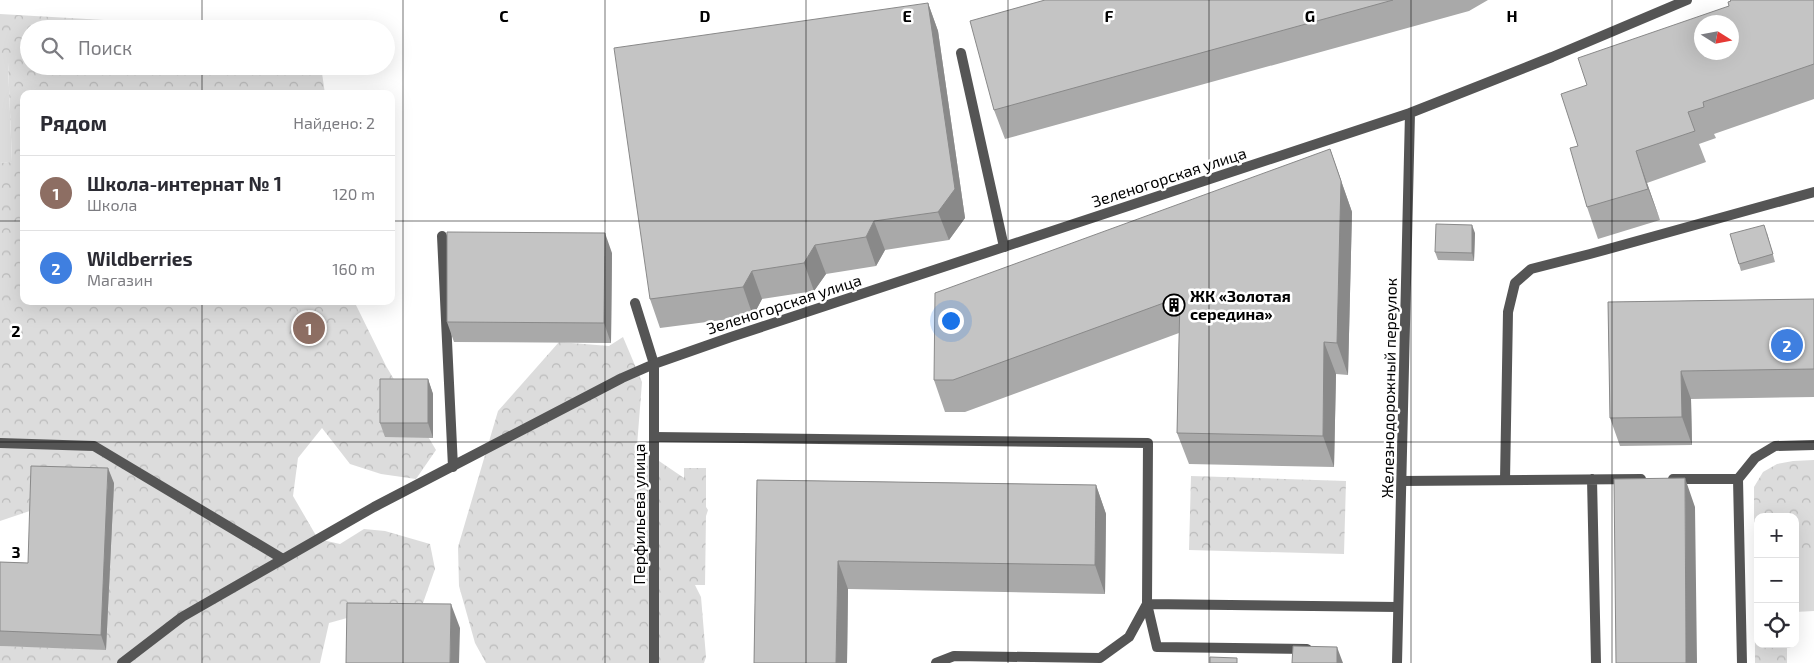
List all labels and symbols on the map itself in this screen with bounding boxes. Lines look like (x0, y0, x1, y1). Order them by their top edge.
text: C (499, 6, 509, 25)
text: D (700, 6, 711, 25)
text: E (902, 6, 912, 25)
text: F (1105, 6, 1114, 25)
text: G (1305, 6, 1315, 25)
text: H (1506, 6, 1518, 25)
north arrow (1694, 15, 1739, 60)
street label: Зеленогорская улица (1089, 143, 1249, 211)
street label: Зеленогорская улица (704, 270, 864, 338)
street label: Железнодорожный переулок (1377, 277, 1401, 498)
place label: ЖК «Золотая середина» (1190, 286, 1291, 323)
building icon: ЖК «Золотая середина» (1162, 293, 1186, 317)
your location (938, 308, 964, 334)
pin: 1 (293, 309, 325, 347)
text: 2 (11, 321, 21, 340)
pin: 2 (1771, 326, 1803, 364)
street label: Перфильева улица (629, 443, 649, 585)
text: 3 (11, 542, 21, 561)

